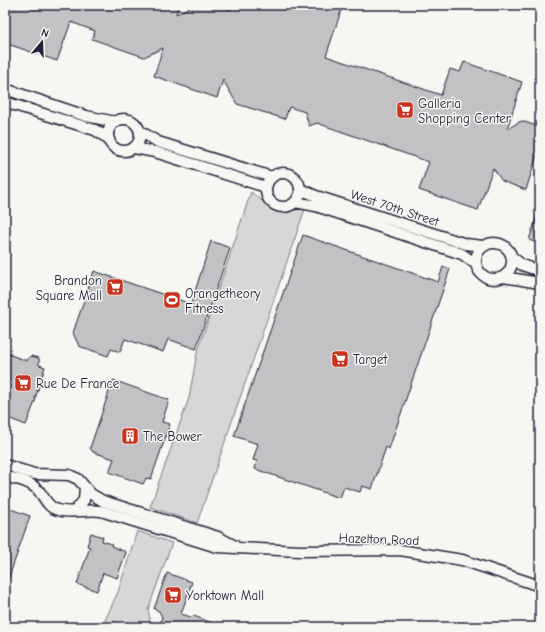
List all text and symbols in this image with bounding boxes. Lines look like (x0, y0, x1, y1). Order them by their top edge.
north arrow (22, 22, 62, 62)
text: N (40, 26, 51, 40)
place label: Galleria Shopping Center (418, 96, 512, 126)
supermarket icon: Galleria Shopping Center (395, 100, 415, 120)
street label: West 70th Street (349, 187, 442, 230)
place label: Brandon Square Mall (36, 273, 102, 303)
supermarket icon: Brandon Square Mall (105, 277, 125, 297)
place label: Orangetheory Fitness (185, 286, 261, 316)
sports icon: Orangetheory Fitness (162, 290, 182, 310)
supermarket icon: Target (330, 349, 350, 369)
place label: Target (353, 352, 388, 367)
supermarket icon: Rue De France (13, 373, 33, 393)
place label: Rue De France (36, 376, 120, 391)
building icon: The Bower (120, 426, 140, 446)
place label: The Bower (143, 429, 202, 444)
street label: Hazelton Road (338, 530, 420, 548)
supermarket icon: Yorktown Mall (163, 585, 183, 605)
place label: Yorktown Mall (186, 588, 264, 603)

